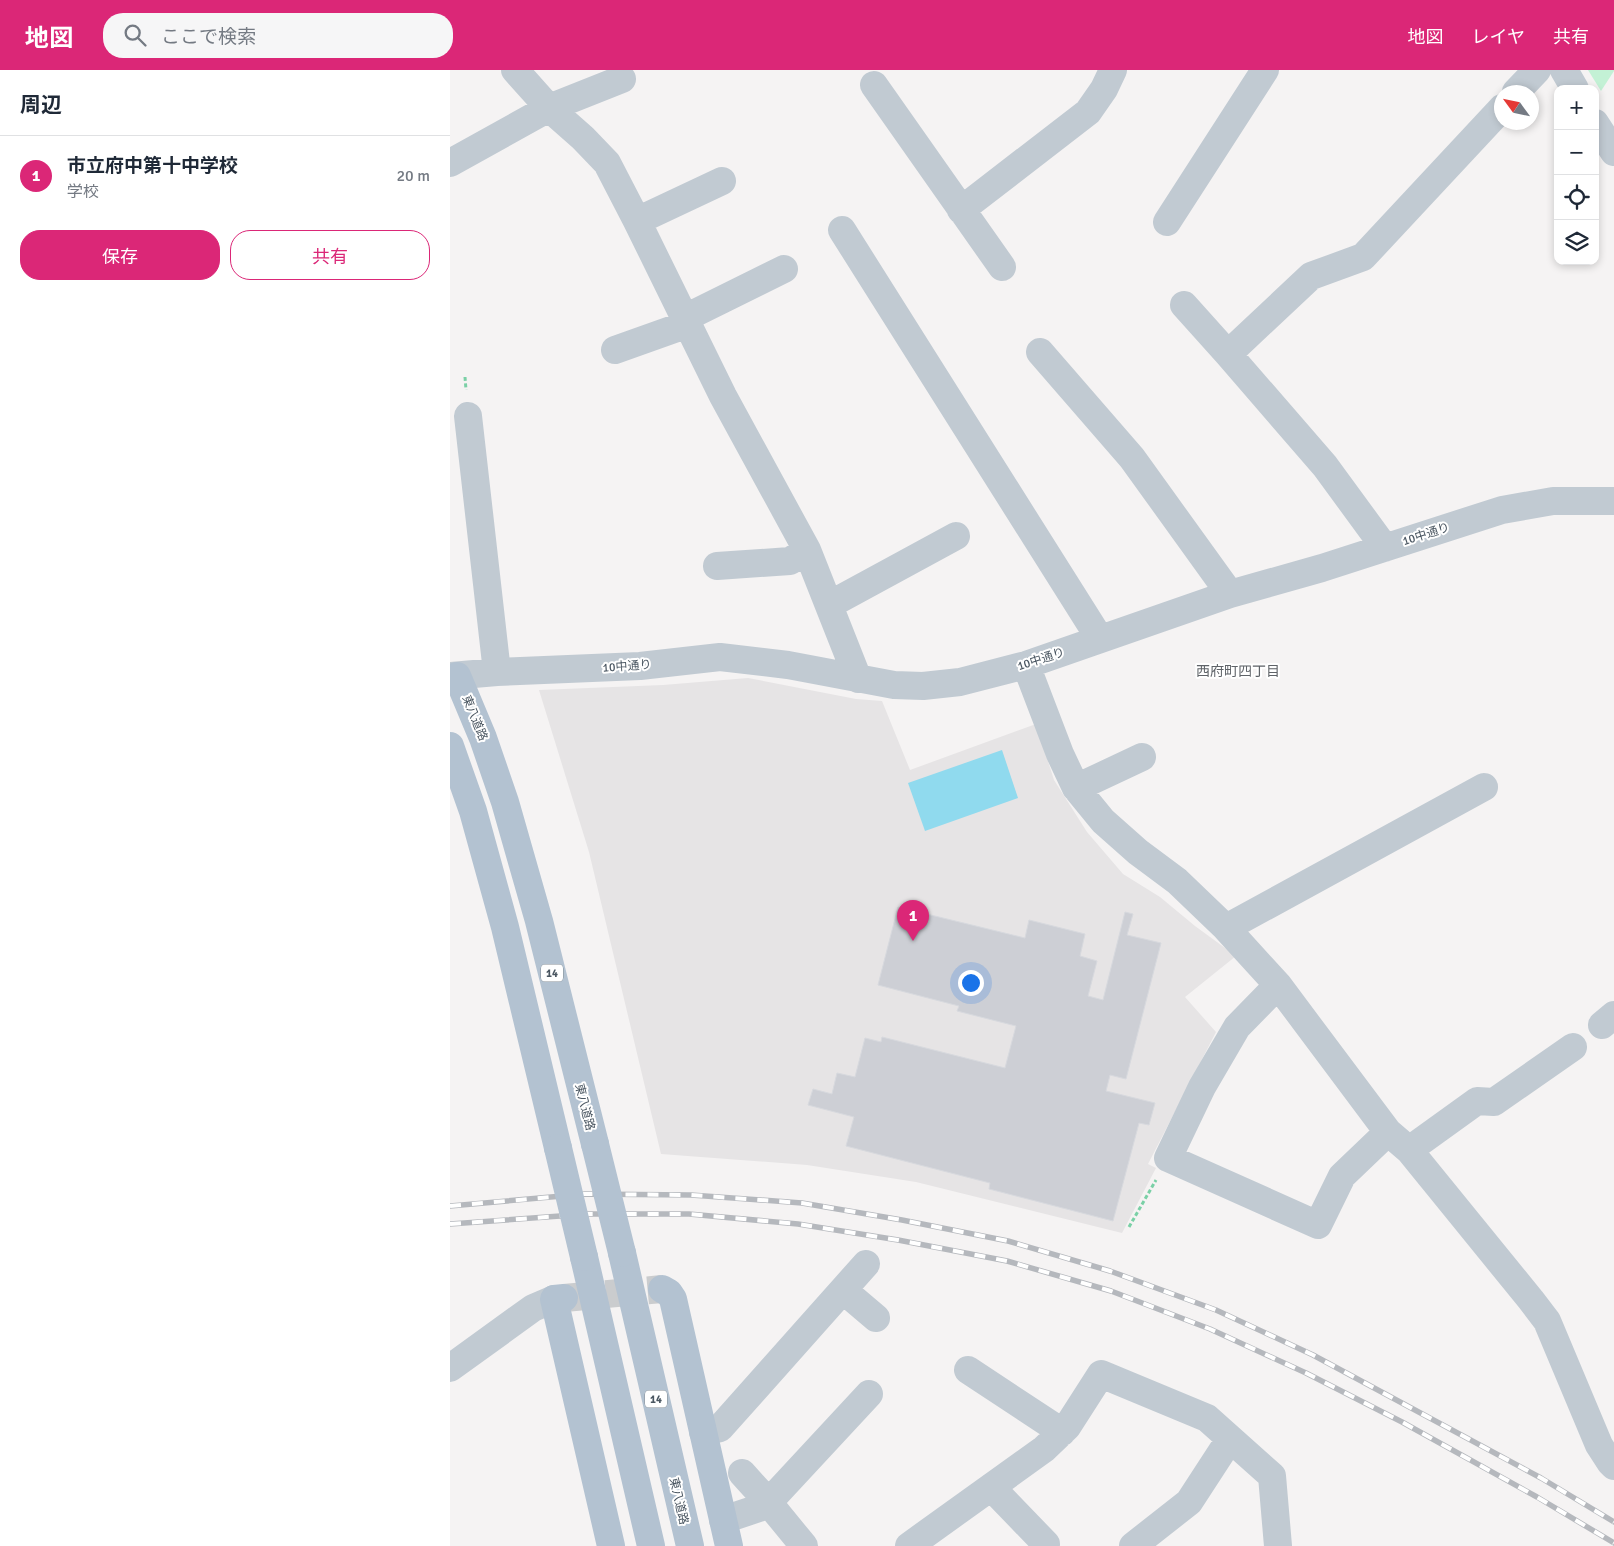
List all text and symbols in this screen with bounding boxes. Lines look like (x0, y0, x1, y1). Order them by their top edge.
search box (103, 13, 453, 58)
icon: search (121, 21, 149, 49)
text: 地図 (25, 23, 73, 53)
text: ここで検索 (161, 25, 256, 49)
text: 地図 (1408, 26, 1444, 48)
text: レイヤ (1472, 26, 1525, 48)
text: 共有 (1553, 26, 1589, 48)
north arrow (1494, 85, 1539, 130)
map controls (1554, 85, 1599, 265)
button: + (1554, 85, 1599, 130)
text: 周辺 (20, 92, 62, 118)
button: − (1554, 130, 1599, 175)
text: 市立府中第十中学校 (67, 154, 238, 178)
text: 1 (32, 166, 40, 186)
text: 20 m (396, 166, 430, 186)
button: locate (1554, 175, 1599, 220)
text: 学校 (67, 182, 99, 202)
button: layers (1554, 220, 1599, 265)
button: 保存 (20, 230, 220, 280)
button: 共有 (230, 230, 430, 280)
street label: 10中通り (1401, 520, 1452, 549)
street label: 10中通り (1016, 645, 1067, 674)
street label: 10中通り (602, 657, 652, 676)
district label: 西府町四丁目 (1196, 663, 1280, 680)
street label: 東八道路 (459, 693, 490, 743)
pin: 1 (897, 900, 929, 941)
road number: 14 (541, 964, 563, 981)
your location (958, 970, 984, 996)
street label: 東八道路 (571, 1082, 598, 1132)
road number: 14 (645, 1390, 667, 1408)
street label: 東八道路 (666, 1476, 691, 1526)

